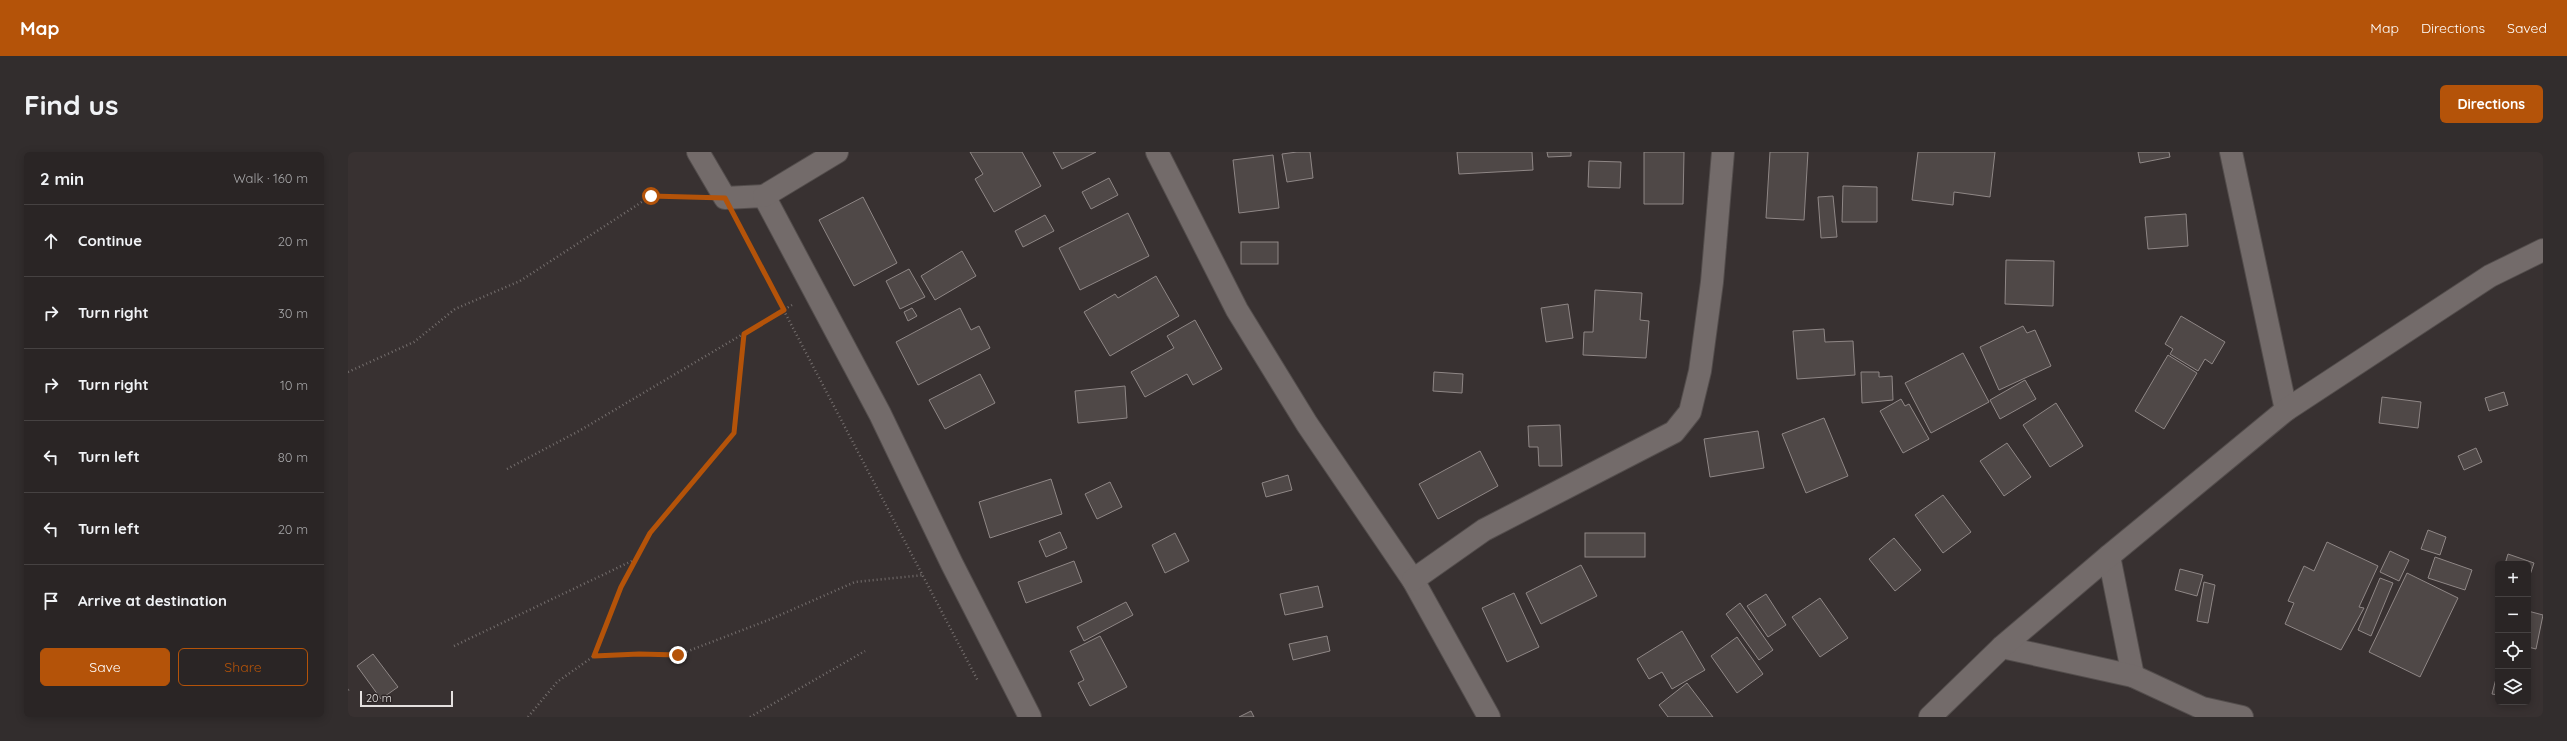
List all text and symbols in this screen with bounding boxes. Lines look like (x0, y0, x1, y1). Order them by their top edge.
text: Map (20, 16, 59, 40)
text: Map (2370, 19, 2399, 37)
text: Directions (2421, 19, 2485, 37)
text: Saved (2507, 19, 2547, 37)
button: Directions (2440, 85, 2543, 123)
text: Find us (24, 87, 118, 122)
text: 2 min (40, 168, 84, 189)
text: Walk · 160 m (233, 170, 308, 186)
route start (642, 187, 660, 205)
icon: ahead (40, 230, 62, 252)
text: Continue (78, 231, 142, 250)
text: 20 m (278, 233, 308, 249)
icon: right (40, 302, 62, 324)
text: Turn right (78, 303, 149, 322)
text: 30 m (278, 305, 308, 321)
icon: right (40, 374, 62, 396)
text: Turn right (78, 375, 149, 394)
text: 10 m (280, 377, 308, 393)
icon: left (40, 446, 62, 468)
text: Turn left (78, 447, 140, 466)
text: 80 m (278, 449, 308, 465)
icon: left (40, 518, 62, 540)
text: Turn left (78, 519, 140, 538)
text: 20 m (278, 521, 308, 537)
map controls (2495, 561, 2531, 705)
button: + (2495, 561, 2531, 597)
icon: arrive (40, 590, 62, 612)
text: Arrive at destination (78, 591, 227, 610)
button: − (2495, 597, 2531, 633)
button: locate (2495, 633, 2531, 669)
route end (669, 646, 687, 664)
button: Save (40, 648, 170, 686)
button: Share (178, 648, 308, 686)
button: layers (2495, 669, 2531, 705)
scale bar (360, 689, 453, 708)
text: 20 m (366, 691, 392, 705)

